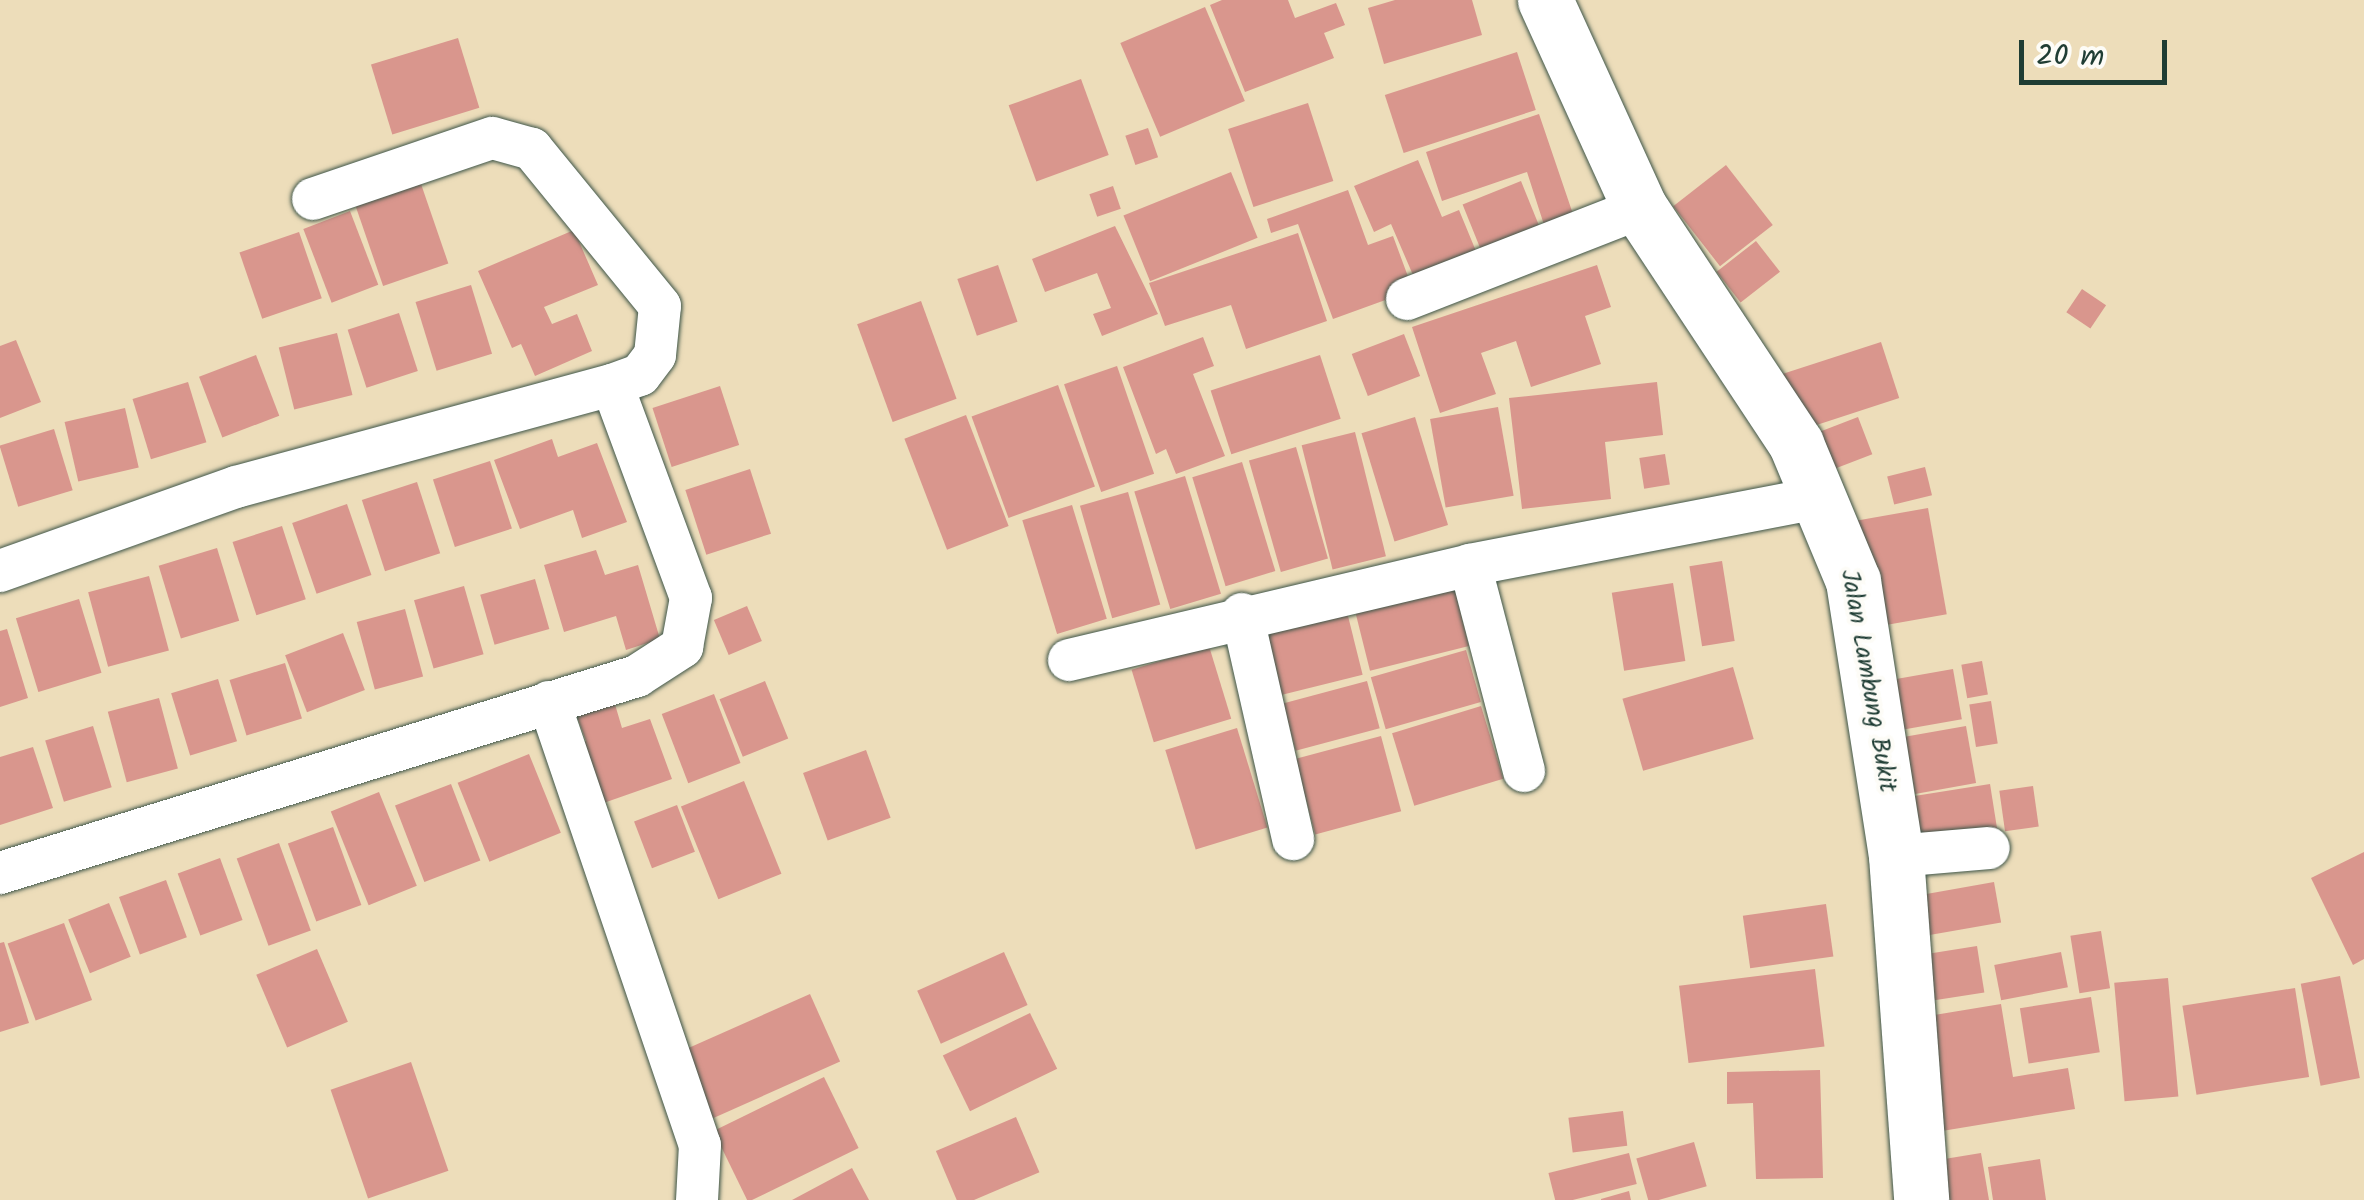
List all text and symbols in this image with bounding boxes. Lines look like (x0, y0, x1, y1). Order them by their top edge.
scale bar (2024, 20, 2172, 82)
text: 20 m (2036, 33, 2104, 81)
street label: Jalan Lambung Bukit (1834, 567, 1902, 795)

